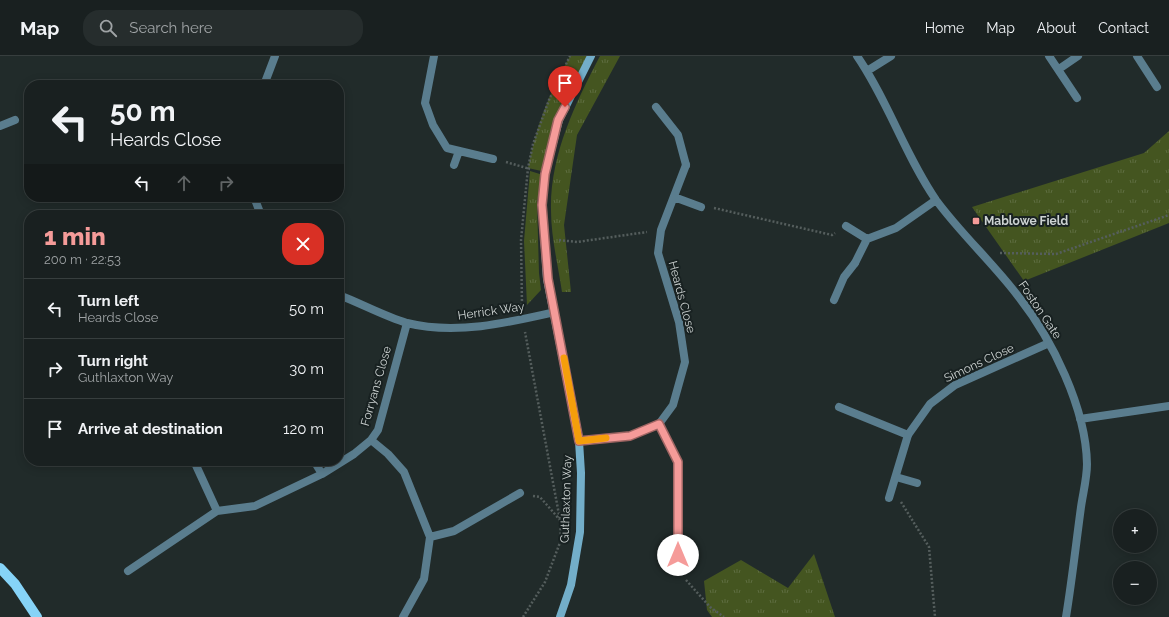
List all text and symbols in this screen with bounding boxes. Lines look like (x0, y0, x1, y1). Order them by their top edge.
search box (83, 10, 363, 46)
text: Map (20, 17, 59, 39)
icon: search (97, 17, 119, 39)
text: Search here (129, 19, 213, 37)
text: Home (925, 20, 964, 36)
text: Map (986, 20, 1015, 36)
text: About (1037, 20, 1076, 36)
text: Contact (1098, 20, 1149, 36)
pin (548, 66, 582, 107)
icon: arrive (554, 72, 576, 94)
text: 50 m (110, 95, 176, 128)
icon: left (44, 96, 96, 148)
text: Heards Close (110, 129, 221, 150)
icon: left (131, 172, 153, 194)
icon: ahead (173, 172, 195, 194)
icon: right (215, 172, 237, 194)
place label: Mablowe Field (984, 214, 1069, 228)
marker: Mablowe Field (971, 216, 981, 226)
text: 1 min (44, 222, 106, 251)
button: close (282, 223, 324, 265)
text: 200 m · 22:53 (44, 252, 121, 267)
street label: Heards Close (666, 259, 698, 335)
street label: Foston Gate (1016, 278, 1064, 342)
text: Turn left (78, 292, 139, 310)
icon: left (44, 298, 66, 320)
street label: Herrick Way (457, 299, 526, 323)
text: 50 m (289, 300, 324, 318)
text: Heards Close (78, 310, 158, 325)
street label: Simons Close (942, 341, 1016, 385)
street label: Forryans Close (358, 344, 394, 428)
text: Turn right (78, 352, 148, 370)
icon: right (44, 358, 66, 380)
text: 30 m (289, 360, 324, 378)
text: Guthlaxton Way (78, 370, 173, 385)
icon: arrive (44, 418, 66, 440)
text: Arrive at destination (78, 420, 223, 438)
text: 120 m (283, 420, 324, 438)
street label: Guthlaxton Way (557, 454, 575, 543)
map controls (1113, 509, 1157, 605)
button: + (1113, 509, 1157, 553)
position arrow (657, 534, 699, 576)
button: − (1113, 561, 1157, 605)

